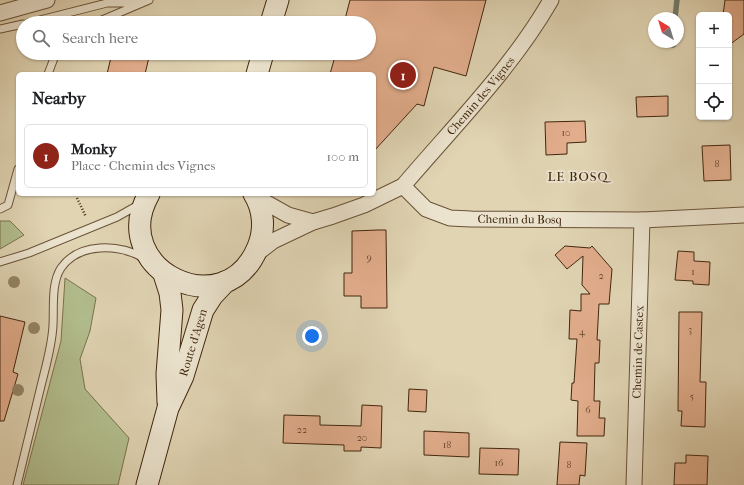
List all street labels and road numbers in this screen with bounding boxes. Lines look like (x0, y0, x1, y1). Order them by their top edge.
street label: Chemin des Vignes (444, 53, 518, 138)
street label: Chemin du Bosq (477, 212, 563, 227)
street label: Chemin de Castex (630, 304, 646, 399)
street label: Route d'Agen (176, 307, 210, 378)

